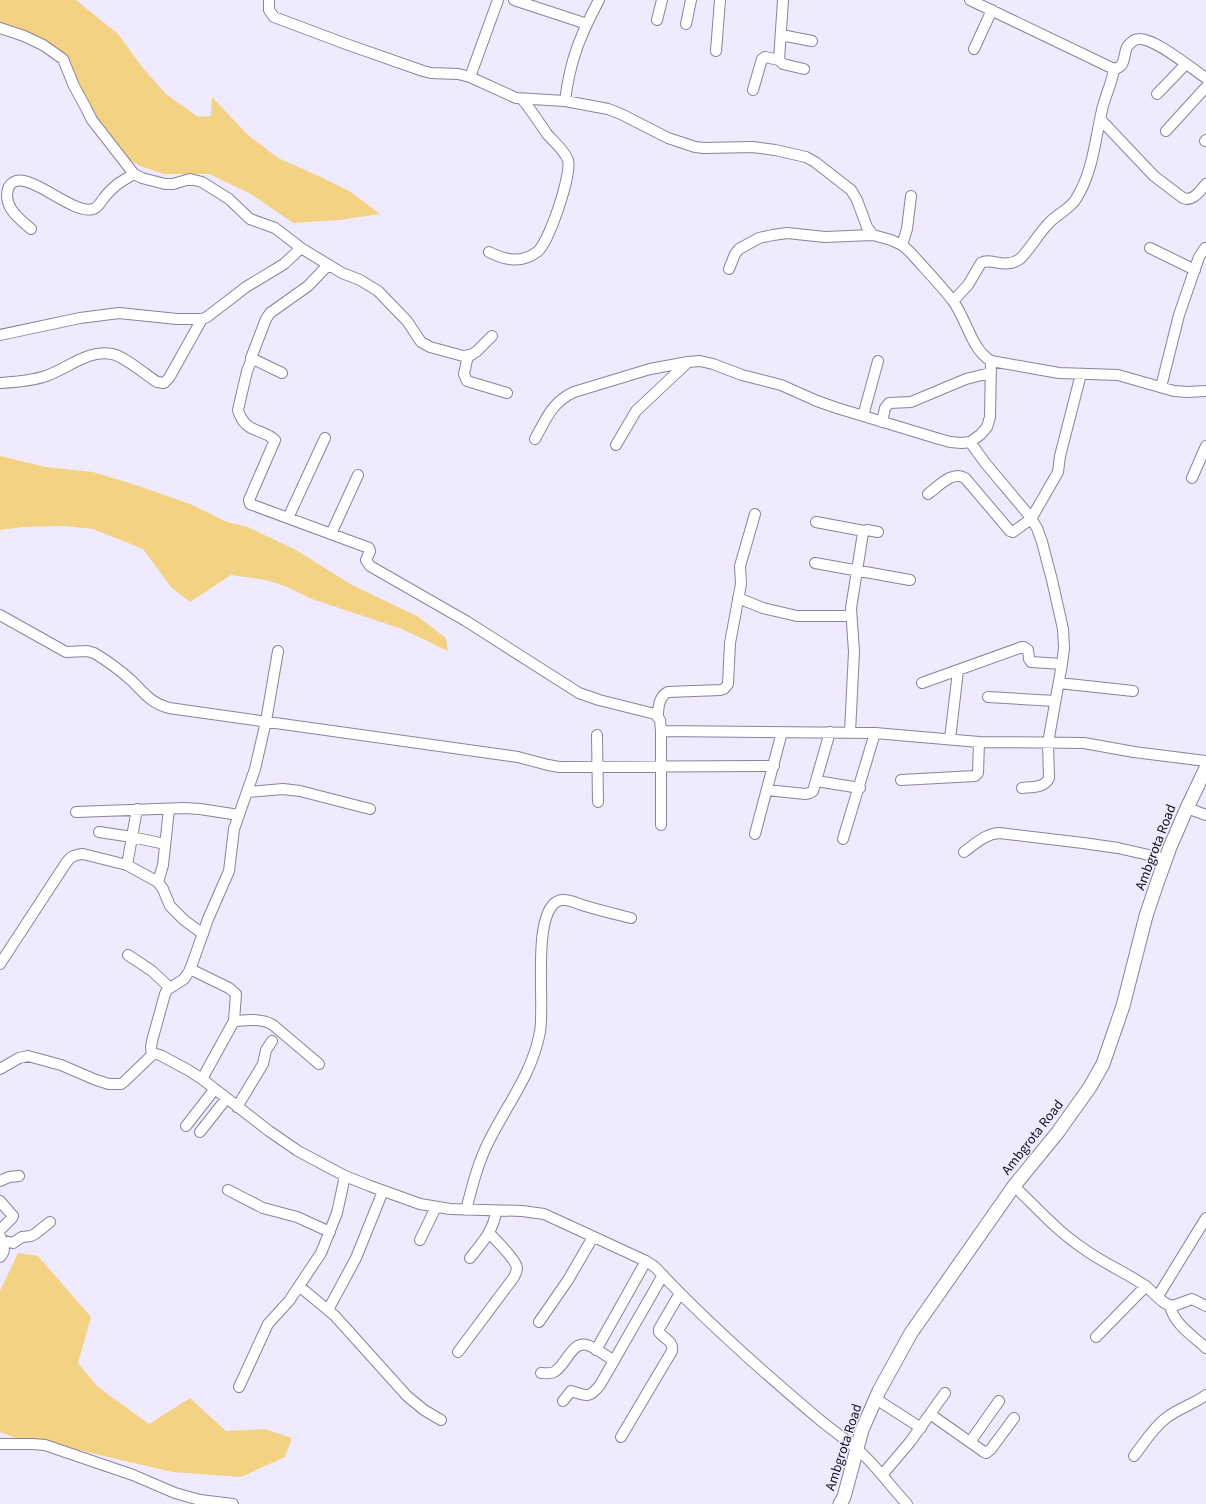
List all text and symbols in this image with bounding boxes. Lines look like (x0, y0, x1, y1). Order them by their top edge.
street label: Ambgrota Road (1130, 802, 1181, 893)
street label: Ambgrota Road (997, 1096, 1068, 1179)
street label: Ambgrota Road (820, 1401, 867, 1493)

